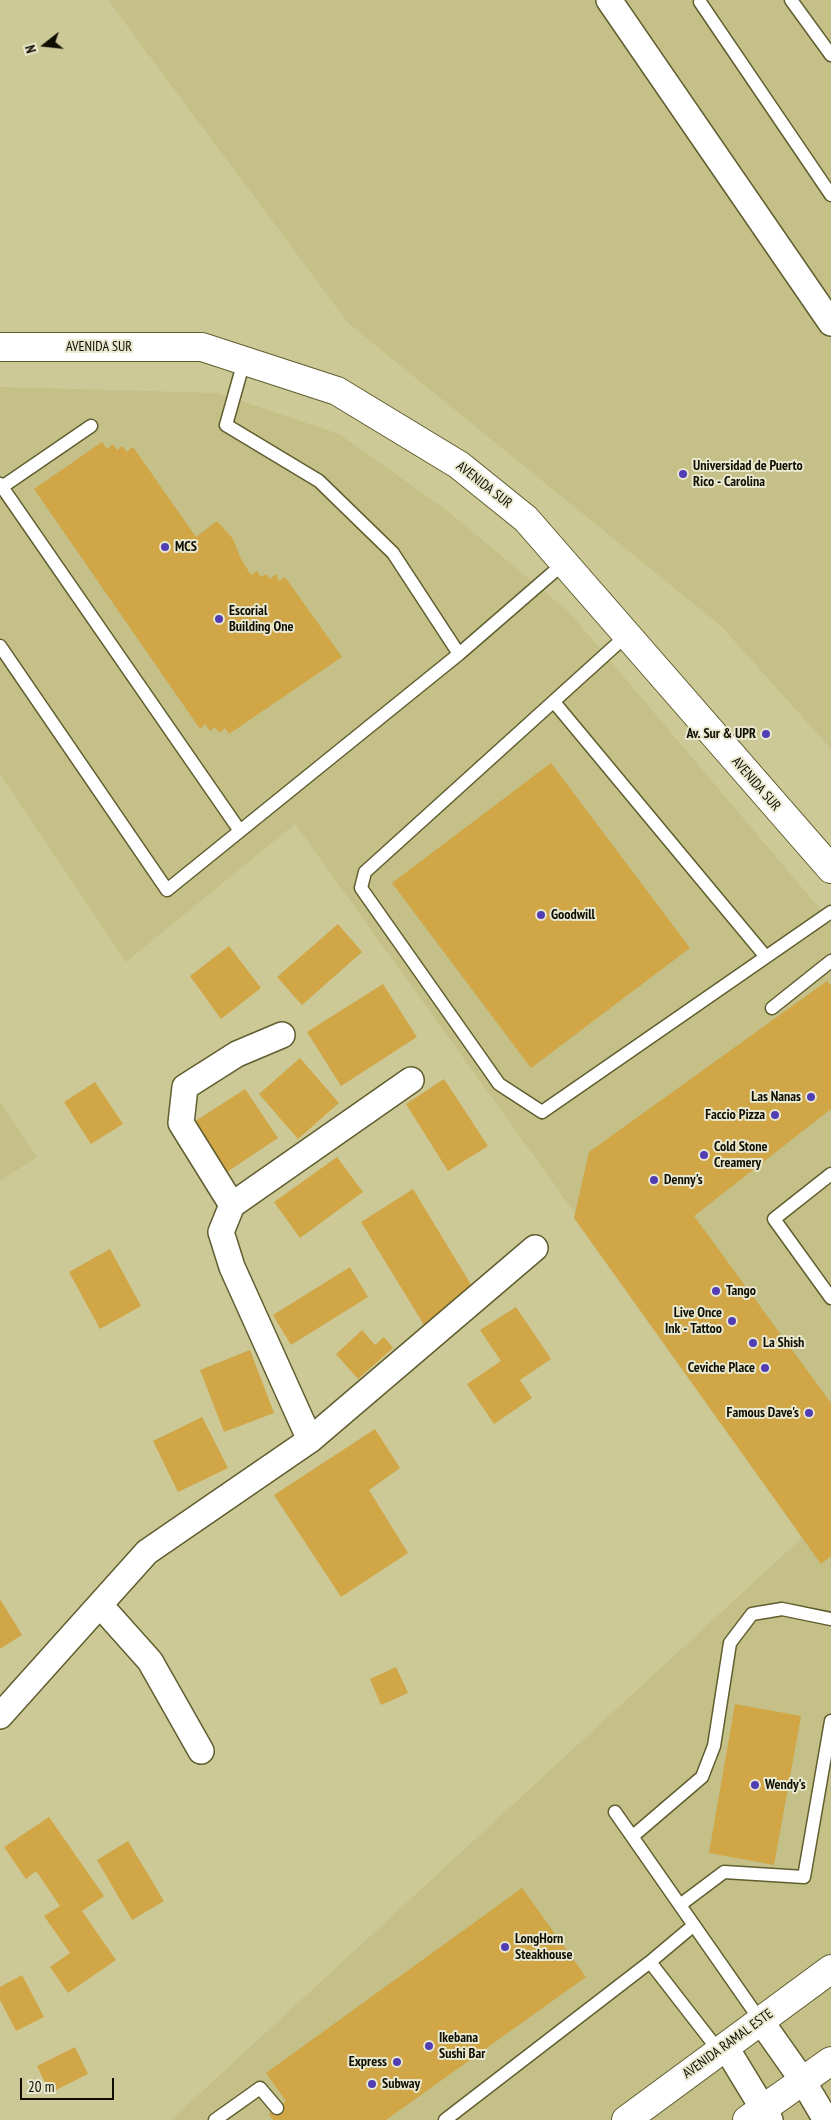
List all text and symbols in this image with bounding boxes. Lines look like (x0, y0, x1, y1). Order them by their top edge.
north arrow (20, 20, 70, 70)
text: N (21, 43, 40, 55)
street label: AVENIDA SUR (66, 339, 132, 355)
street label: AVENIDA SUR (453, 458, 515, 512)
place label: Universidad de Puerto Rico - Carolina (693, 458, 803, 491)
marker: Universidad de Puerto Rico - Carolina (677, 468, 689, 480)
place label: MCS (175, 539, 197, 555)
marker: MCS (159, 541, 171, 553)
place label: Escorial Building One (229, 603, 293, 636)
marker: Escorial Building One (213, 613, 225, 625)
place label: Av. Sur & UPR (687, 726, 756, 742)
marker: Av. Sur & UPR (760, 728, 772, 740)
street label: AVENIDA SUR (728, 754, 784, 814)
place label: Goodwill (551, 907, 595, 923)
marker: Goodwill (535, 909, 547, 921)
place label: Las Nanas (751, 1089, 801, 1105)
marker: Las Nanas (805, 1091, 817, 1103)
place label: Faccio Pizza (705, 1107, 765, 1123)
marker: Faccio Pizza (769, 1109, 781, 1121)
place label: Cold Stone Creamery (714, 1139, 767, 1172)
marker: Cold Stone Creamery (698, 1149, 710, 1161)
place label: Denny's (664, 1172, 703, 1188)
marker: Denny's (648, 1174, 660, 1186)
place label: Tango (726, 1283, 756, 1299)
marker: Tango (710, 1285, 722, 1297)
place label: Live Once Ink - Tattoo (665, 1305, 722, 1338)
marker: Live Once Ink - Tattoo (726, 1315, 738, 1327)
place label: La Shish (763, 1335, 804, 1351)
marker: La Shish (747, 1337, 759, 1349)
place label: Ceviche Place (688, 1360, 755, 1376)
marker: Ceviche Place (759, 1362, 771, 1374)
place label: Famous Dave's (727, 1405, 799, 1421)
marker: Famous Dave's (803, 1407, 815, 1419)
place label: Wendy's (765, 1777, 806, 1793)
marker: Wendy's (749, 1779, 761, 1791)
place label: LongHorn Steakhouse (515, 1931, 572, 1964)
marker: LongHorn Steakhouse (499, 1941, 511, 1953)
street label: AVENIDA RAMAL ESTE (680, 2006, 776, 2082)
place label: Ikebana Sushi Bar (439, 2030, 485, 2062)
marker: Ikebana Sushi Bar (423, 2040, 435, 2052)
place label: Express (349, 2054, 387, 2070)
marker: Express (391, 2056, 403, 2068)
scale bar (22, 2068, 116, 2100)
place label: Subway (382, 2076, 420, 2092)
text: 20 m (28, 2077, 54, 2096)
marker: Subway (366, 2078, 378, 2090)

